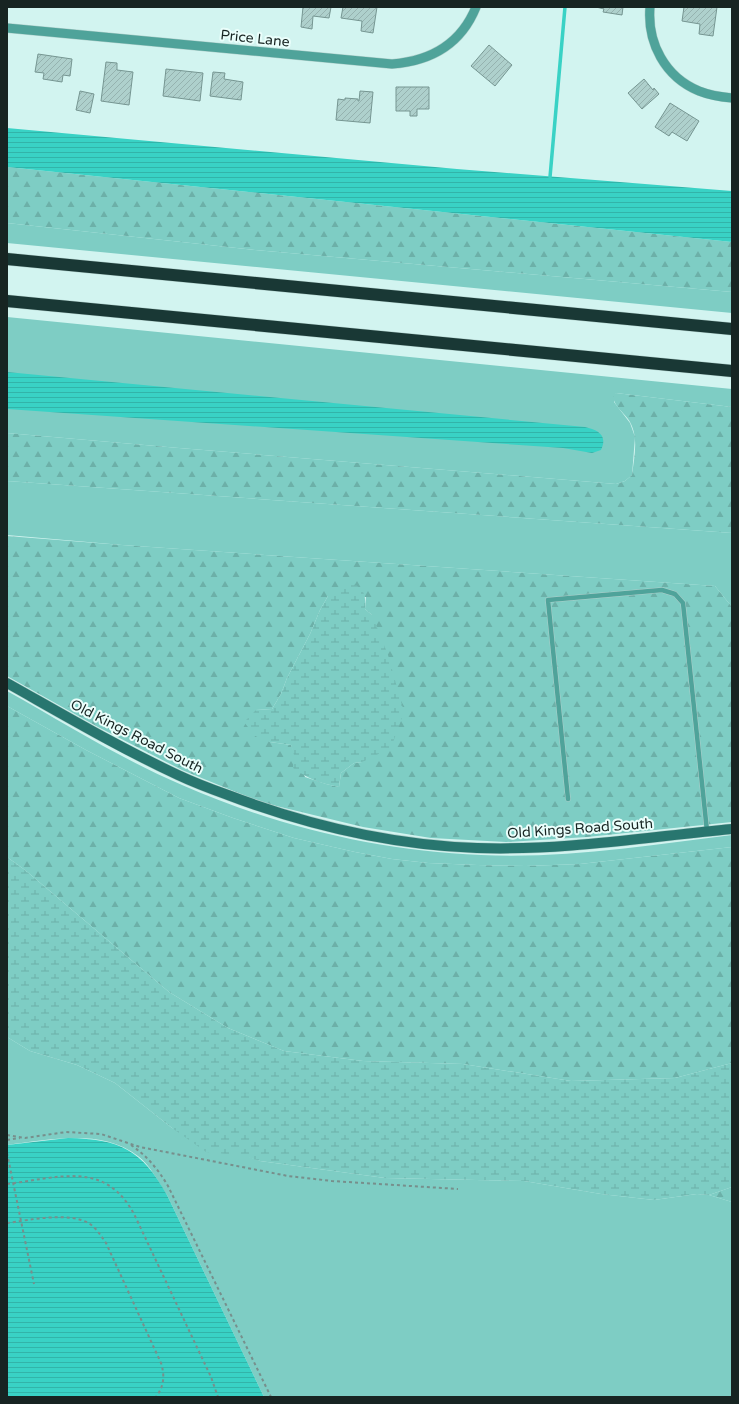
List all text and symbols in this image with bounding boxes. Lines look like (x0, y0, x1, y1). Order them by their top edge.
street label: Price Lane (219, 26, 290, 51)
street label: Old Kings Road South (68, 696, 206, 777)
street label: Old Kings Road South (507, 815, 654, 842)

